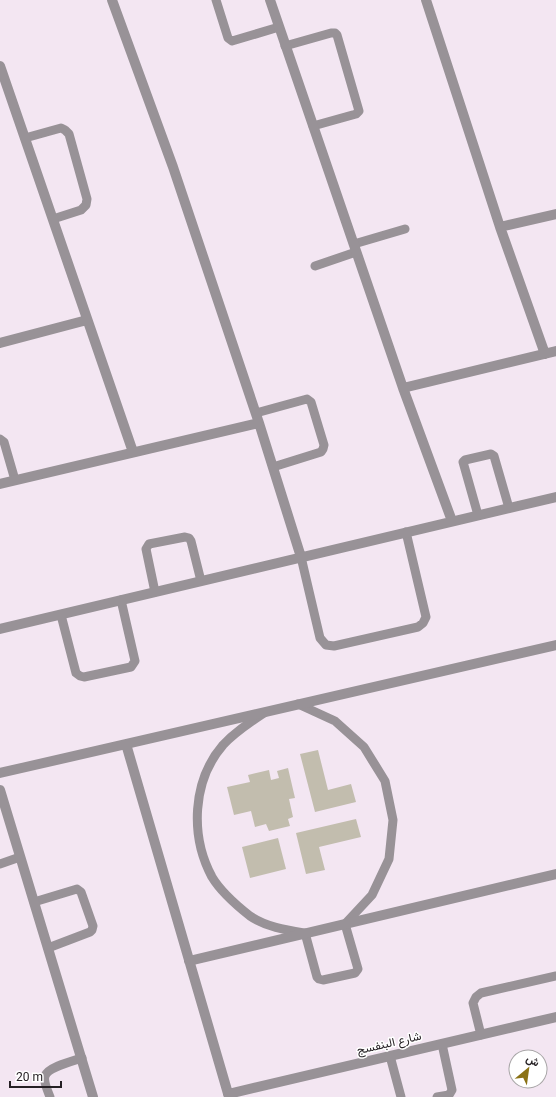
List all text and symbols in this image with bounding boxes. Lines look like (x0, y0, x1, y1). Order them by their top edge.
street label: شارع البنفسج (355, 1029, 423, 1059)
north arrow (508, 1049, 548, 1089)
text: ش (524, 1052, 542, 1070)
scale bar (10, 1063, 61, 1089)
text: 20 m (16, 1070, 43, 1084)

